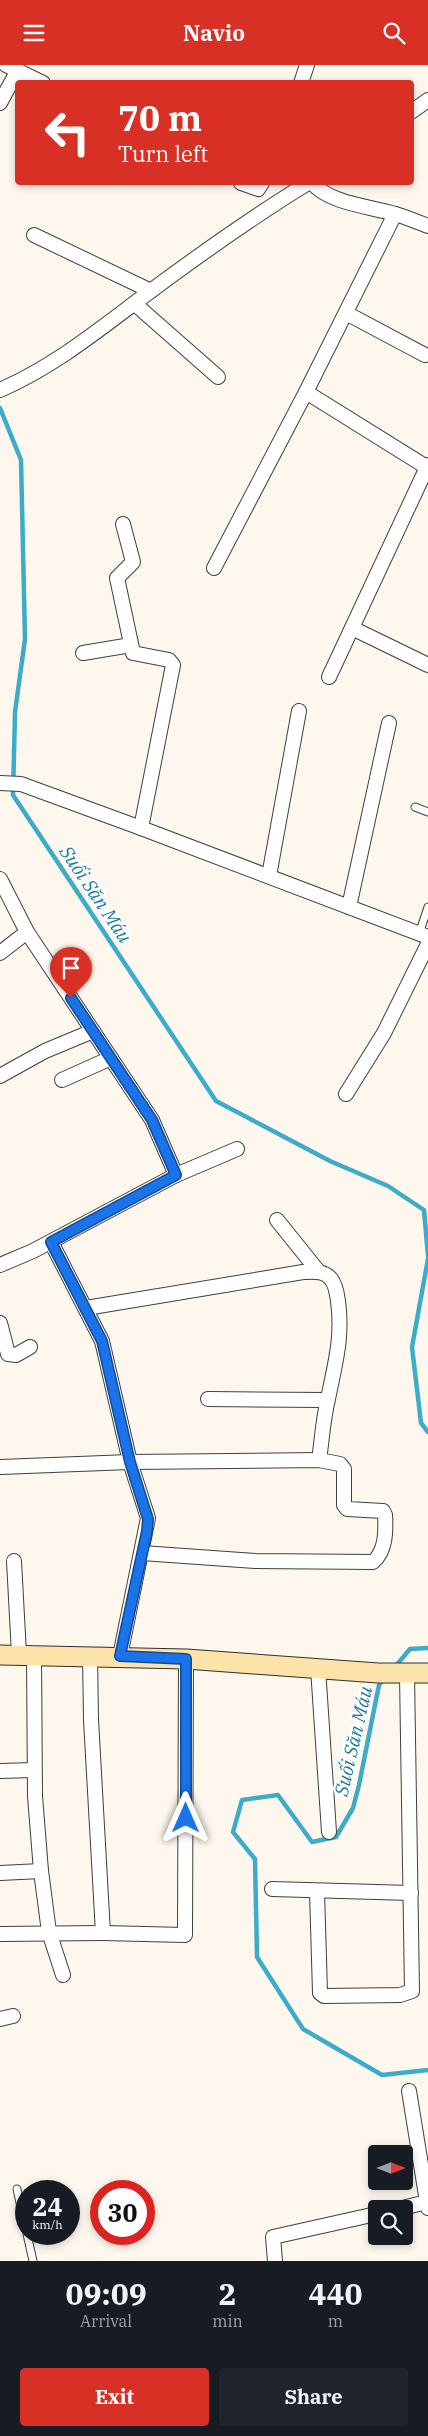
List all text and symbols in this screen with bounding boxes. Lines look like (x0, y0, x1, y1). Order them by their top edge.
text: Navio (183, 18, 245, 47)
icon: menu (20, 19, 48, 47)
icon: search (380, 19, 408, 47)
text: 70 m (118, 95, 202, 141)
icon: left (35, 100, 100, 165)
text: Turn left (118, 139, 208, 168)
water label: Suối Săn Máu (54, 840, 137, 947)
pin (50, 947, 92, 998)
icon: arrive (57, 954, 85, 982)
water label: Suối Săn Máu (328, 1683, 377, 1799)
position arrow (159, 1791, 211, 1843)
north arrow (368, 2145, 412, 2190)
map controls (368, 2145, 413, 2245)
speed limit sign: 30 (90, 2180, 155, 2245)
text: 24 (32, 2190, 63, 2223)
button: search (368, 2200, 413, 2245)
text: km/h (32, 2217, 63, 2232)
text: 09:09 (66, 2274, 147, 2313)
text: 2 (219, 2274, 237, 2313)
text: 440 (308, 2274, 362, 2313)
text: Arrival (80, 2311, 132, 2331)
text: min (212, 2311, 243, 2331)
text: m (328, 2311, 343, 2331)
button: Exit (20, 2368, 209, 2426)
button: Share (219, 2368, 408, 2426)

